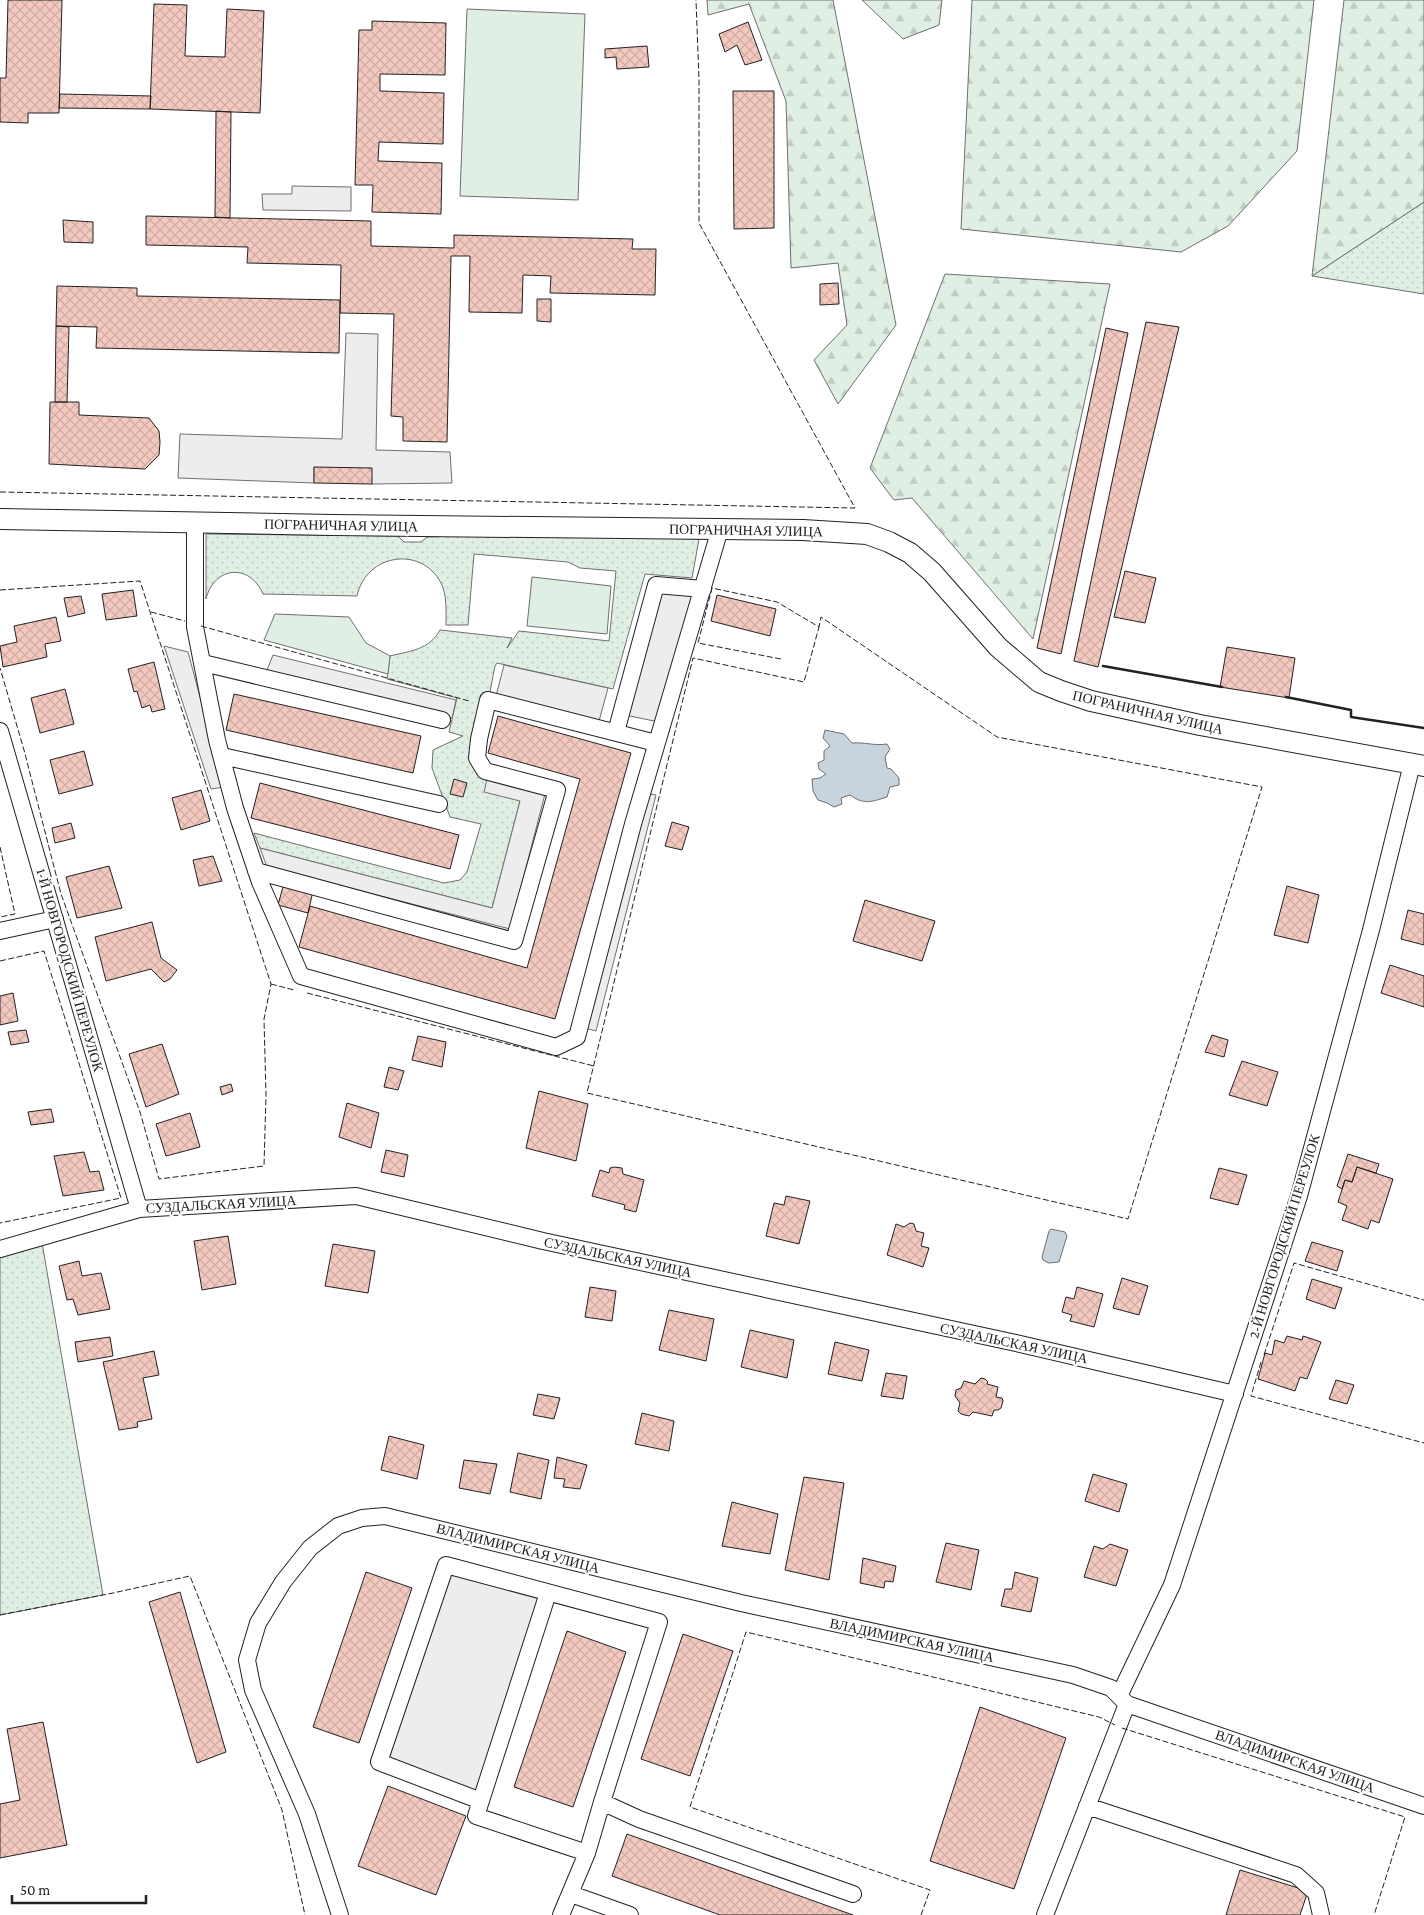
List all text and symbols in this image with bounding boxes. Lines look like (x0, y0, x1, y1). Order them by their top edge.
street label: ПОГРАНИЧНАЯ УЛИЦА (264, 516, 419, 534)
street label: ПОГРАНИЧНАЯ УЛИЦА (669, 521, 824, 539)
street label: ПОГРАНИЧНАЯ УЛИЦА (1071, 687, 1226, 737)
street label: 1-Й НОВГОРОДСКИЙ ПЕРЕУЛОК (33, 867, 107, 1074)
street label: 2-Й НОВГОРОДСКИЙ ПЕРЕУЛОК (1245, 1131, 1323, 1340)
street label: СУЗДАЛЬСКАЯ УЛИЦА (145, 1192, 298, 1216)
street label: СУЗДАЛЬСКАЯ УЛИЦА (543, 1233, 694, 1281)
street label: СУЗДАЛЬСКАЯ УЛИЦА (939, 1319, 1090, 1367)
street label: ВЛАДИМИРСКАЯ УЛИЦА (435, 1520, 602, 1576)
street label: ВЛАДИМИРСКАЯ УЛИЦА (828, 1615, 996, 1665)
street label: ВЛАДИМИРСКАЯ УЛИЦА (1213, 1726, 1378, 1796)
scale bar (12, 1872, 146, 1904)
text: 50 m (20, 1882, 50, 1898)

